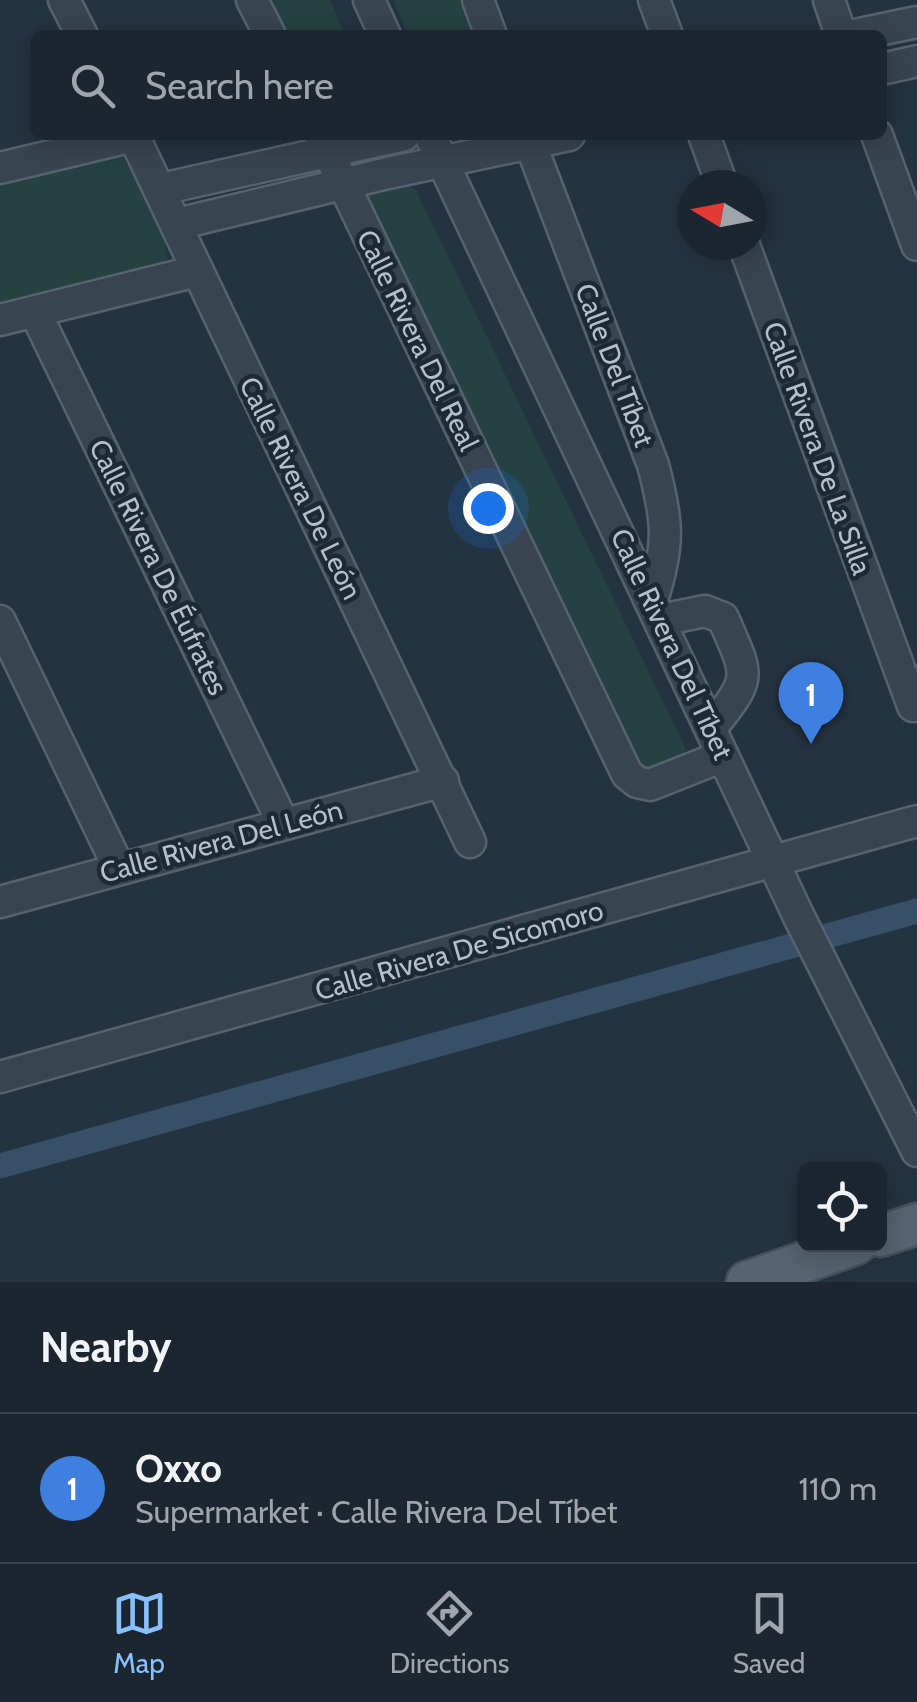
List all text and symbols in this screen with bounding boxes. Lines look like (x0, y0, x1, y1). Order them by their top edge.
search box (30, 30, 887, 140)
icon: search (65, 58, 120, 113)
text: Search here (145, 62, 334, 109)
north arrow (677, 170, 767, 260)
street label: Calle Rivera Del Real (350, 224, 486, 456)
street label: Calle Del Tíbet (568, 279, 662, 451)
street label: Calle Rivera De La Silla (756, 317, 880, 580)
street label: Calle Rivera De León (232, 371, 370, 605)
street label: Calle Rivera De Éufrates (82, 434, 236, 700)
your location (463, 483, 514, 534)
street label: Calle Rivera Del Tíbet (604, 523, 740, 765)
pin: 1 (778, 662, 844, 744)
street label: Calle Rivera Del León (96, 792, 346, 890)
street label: Calle Rivera De Sicomoro (311, 893, 607, 1007)
map controls (797, 1162, 887, 1252)
button: locate (797, 1162, 887, 1252)
text: Nearby (40, 1321, 172, 1373)
text: Oxxo (135, 1445, 222, 1492)
text: 1 (67, 1469, 78, 1508)
text: 110 m (799, 1469, 877, 1508)
text: Supermarket · Calle Rivera Del Tíbet (135, 1492, 618, 1531)
tab: Map (112, 1586, 167, 1680)
tab: Directions (390, 1586, 509, 1680)
tab: Saved (733, 1586, 805, 1680)

